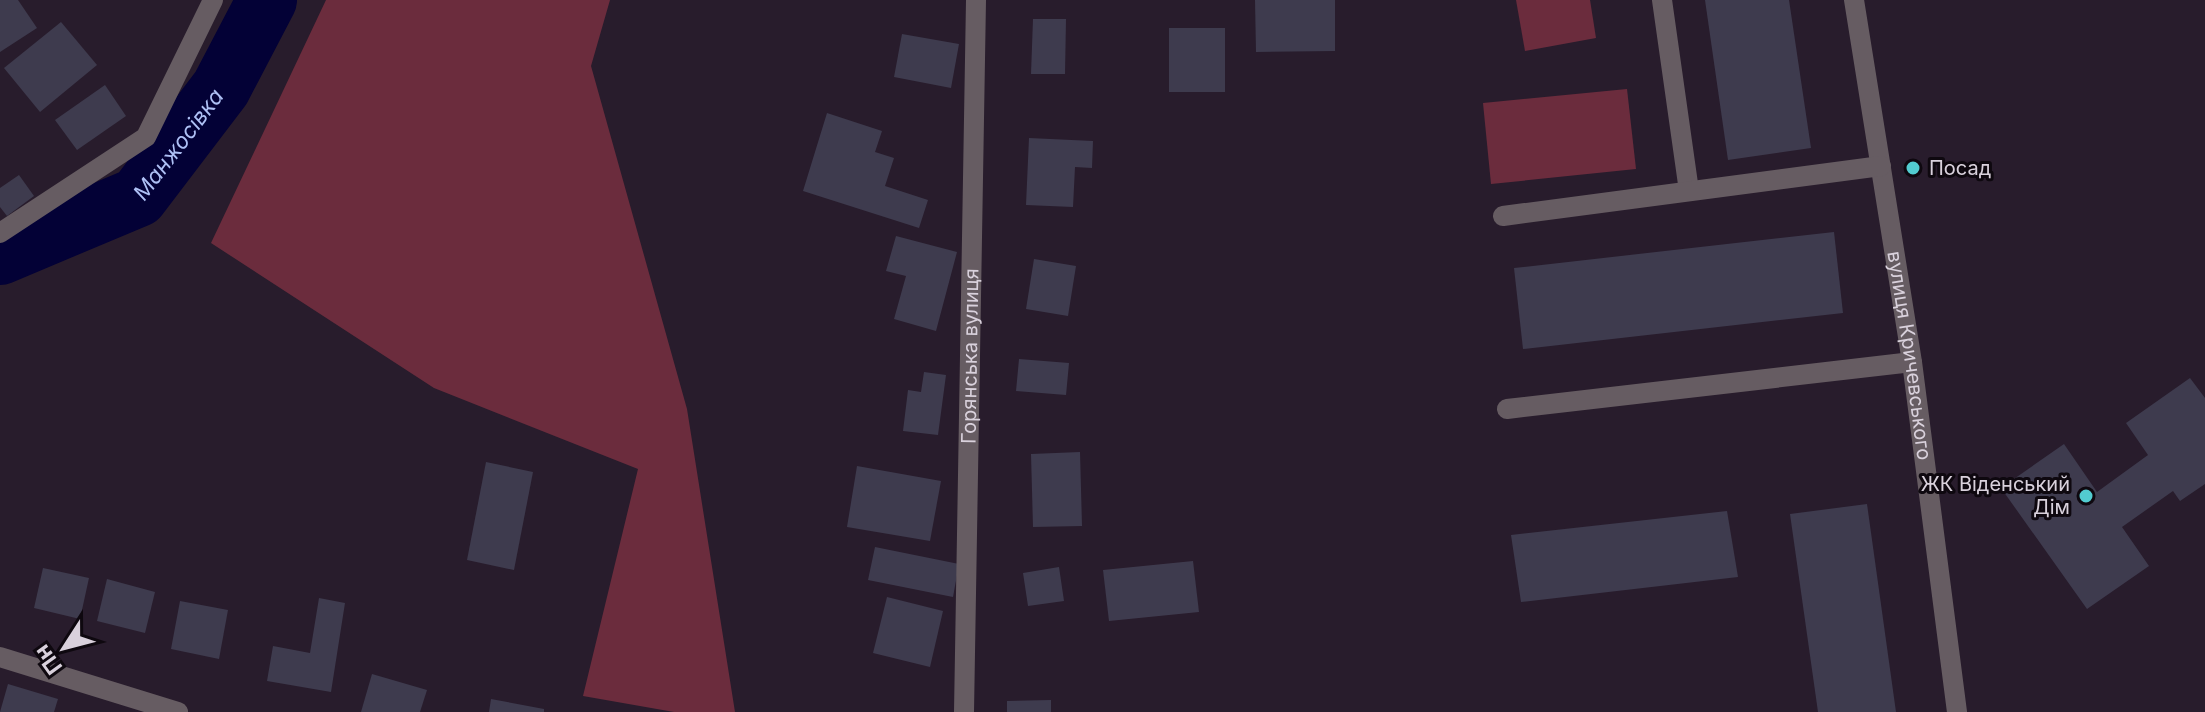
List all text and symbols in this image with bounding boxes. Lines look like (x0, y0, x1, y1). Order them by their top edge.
water label: Манжосівка (128, 84, 229, 205)
place label: Посад (1929, 156, 1991, 180)
marker: Посад (1904, 159, 1922, 177)
street label: вулиця Кричевського (1882, 249, 1937, 462)
street label: Горянська вулиця (957, 268, 983, 444)
place label: ЖК Віденський Дім (1921, 472, 2070, 519)
marker: ЖК Віденський Дім (2077, 487, 2095, 505)
north arrow (24, 608, 104, 688)
text: Пн (28, 640, 67, 680)

